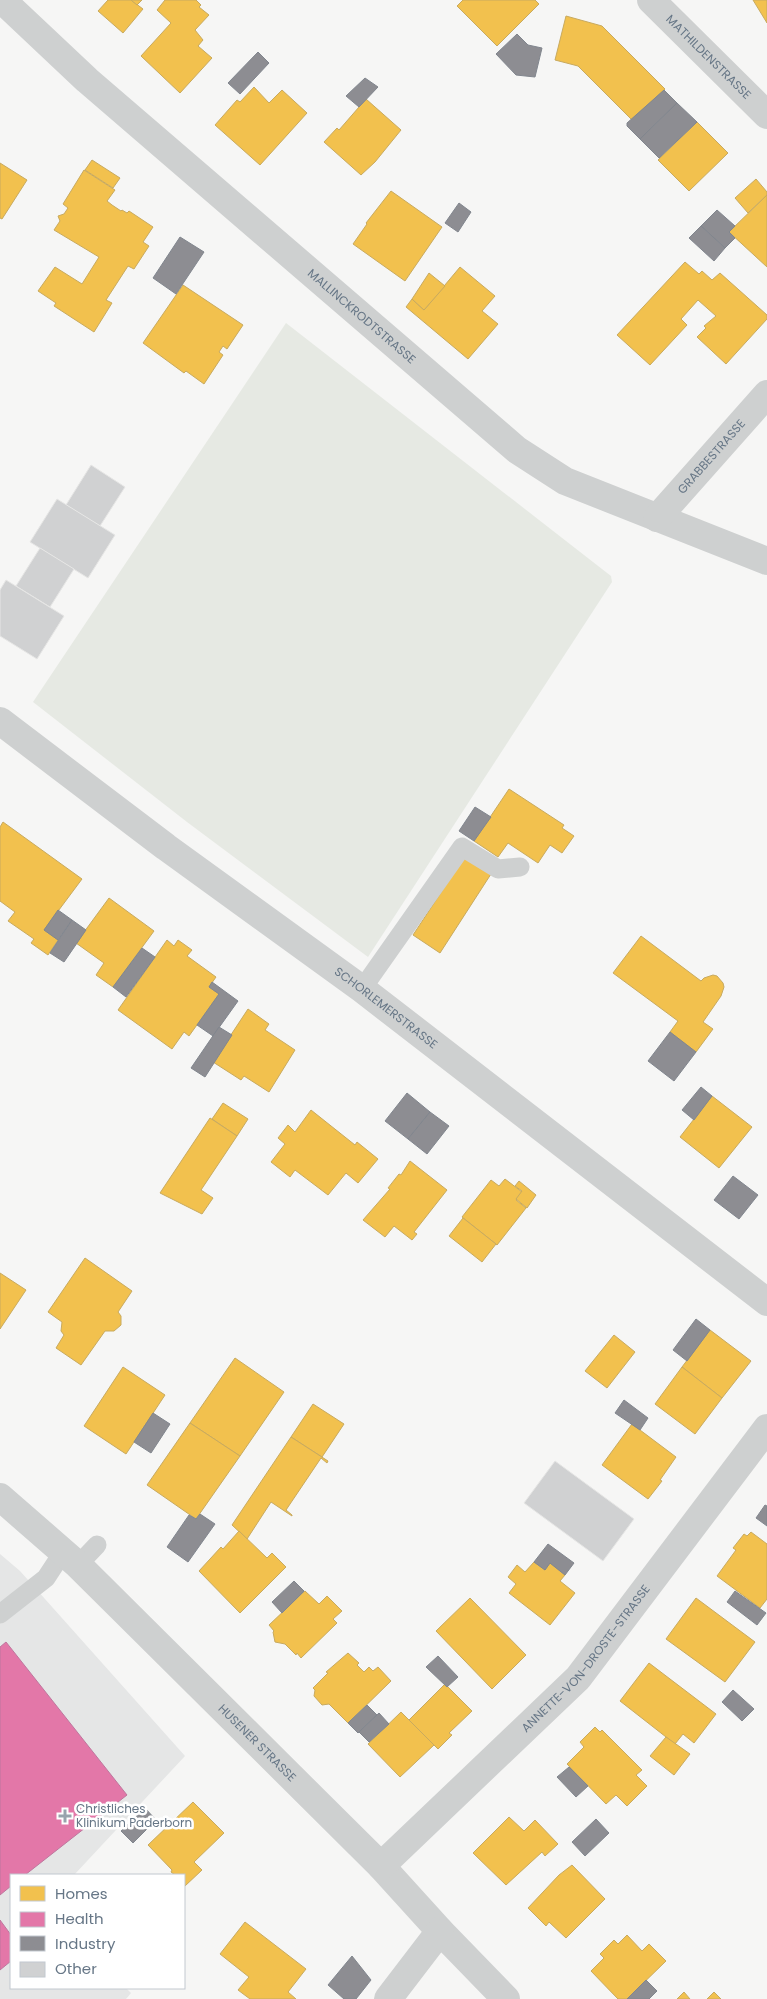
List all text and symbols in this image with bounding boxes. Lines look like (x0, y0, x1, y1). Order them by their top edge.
street label: MATHILDENSTRASSE (663, 11, 755, 103)
street label: MALLINCKRODTSTRASSE (304, 265, 420, 367)
street label: GRABBESTRASSE (673, 415, 749, 497)
street label: SCHORLEMERSTRASSE (331, 963, 441, 1052)
street label: ANNETTE-VON-DROSTE-STRASSE (517, 1581, 654, 1736)
street label: HUSENER STRASSE (215, 1700, 300, 1785)
place label: Christliches Klinikum Paderborn (76, 1800, 192, 1831)
marker: Christliches Klinikum Paderborn (58, 1809, 72, 1823)
legend (10, 1874, 185, 1989)
text: Homes (55, 1883, 108, 1904)
text: Health (55, 1908, 104, 1929)
text: Industry (55, 1933, 116, 1954)
text: Other (55, 1958, 97, 1979)

